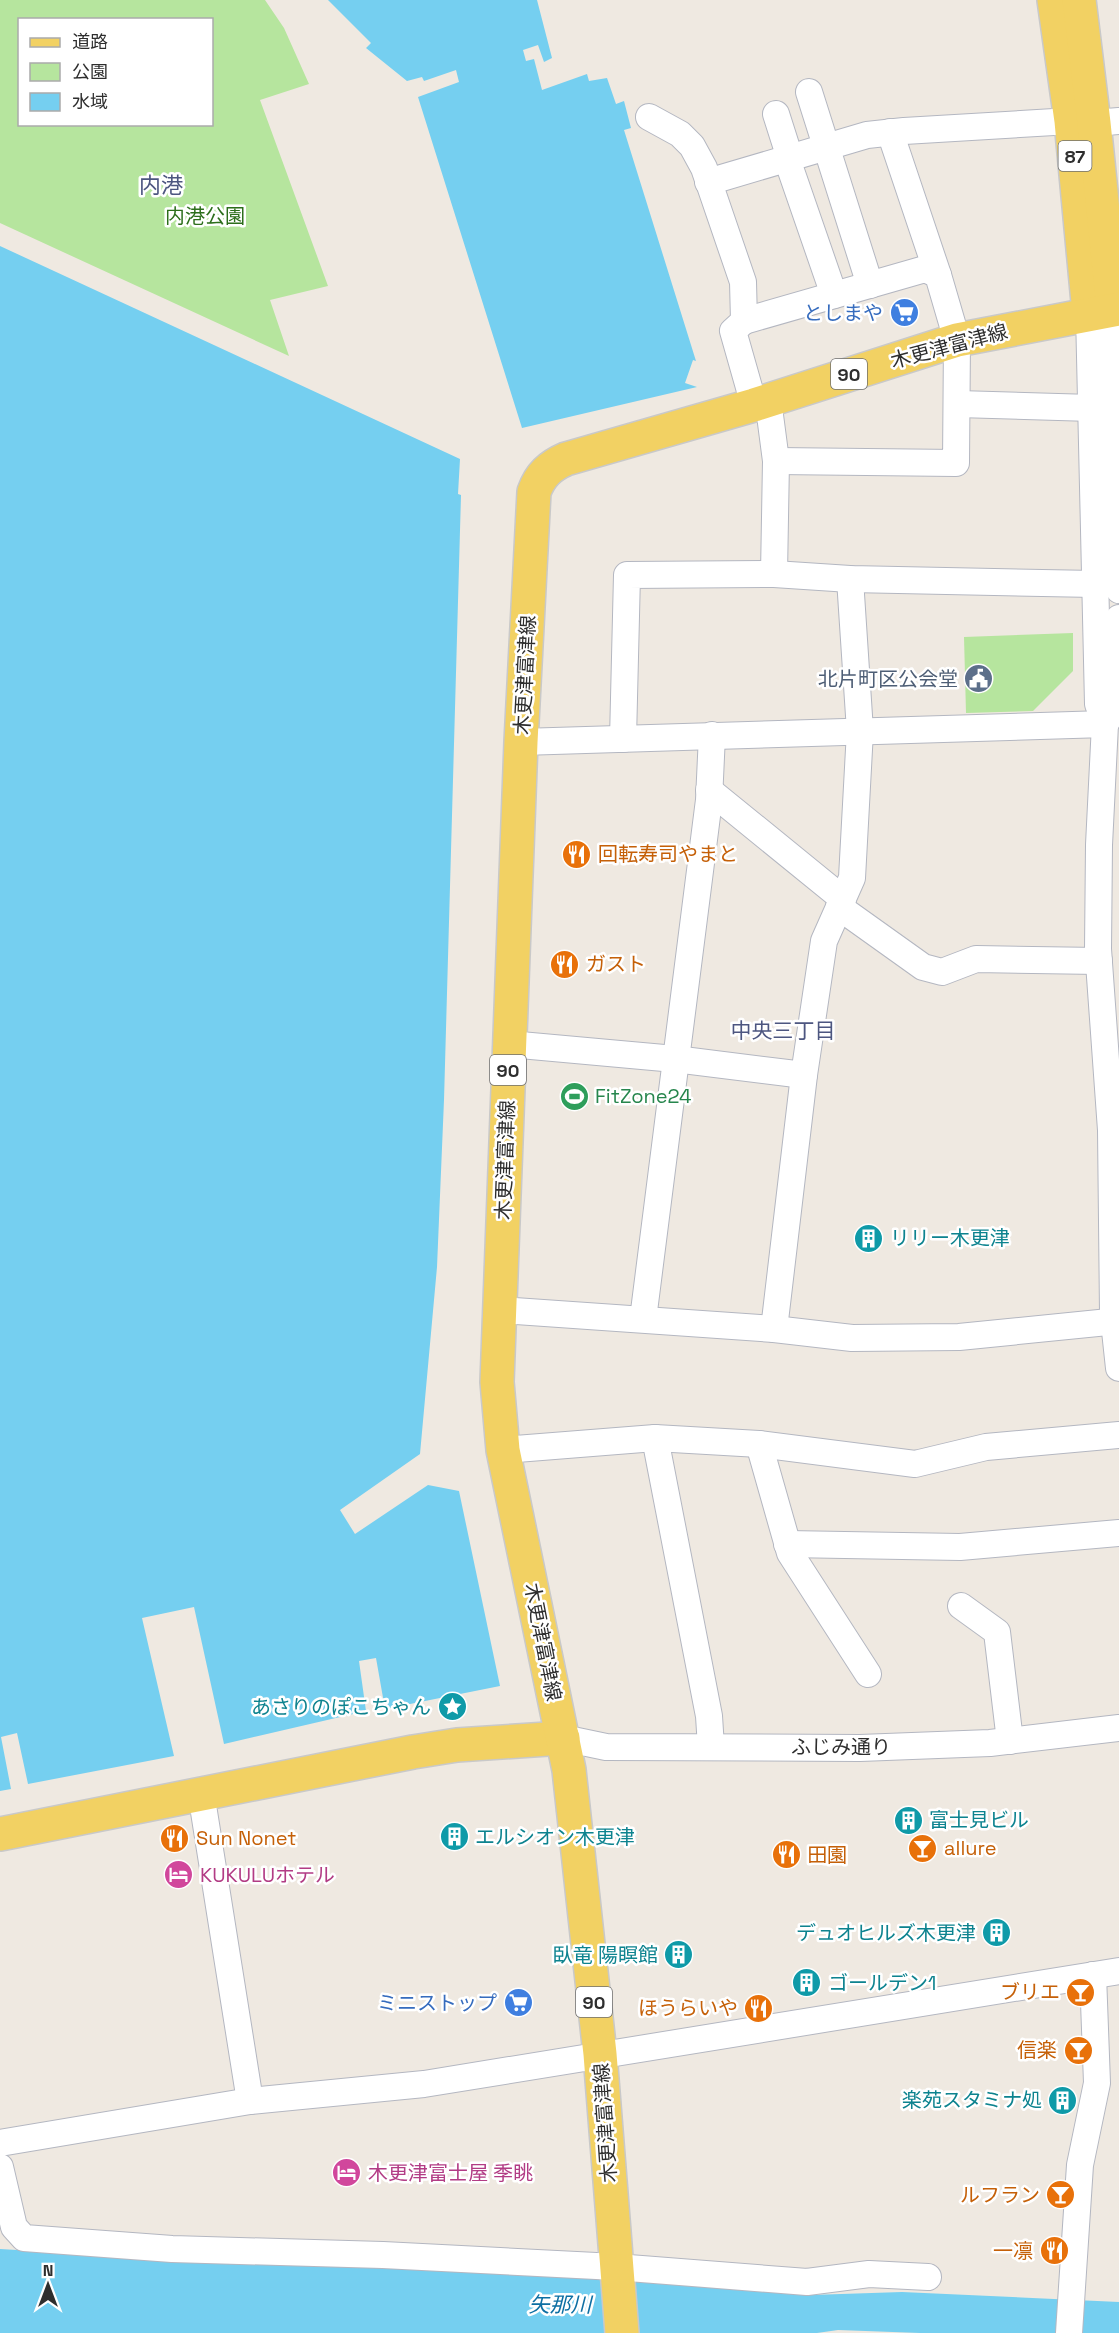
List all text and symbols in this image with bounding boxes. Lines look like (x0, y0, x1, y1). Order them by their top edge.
legend (18, 18, 213, 126)
text: 道路 (72, 30, 108, 53)
text: 公園 (72, 60, 108, 83)
text: 水域 (72, 90, 108, 113)
road number: 87 (1058, 141, 1092, 171)
district label: 内港 (139, 171, 183, 199)
park label: 内港公園 (165, 203, 245, 229)
supermarket icon: としまや (888, 297, 920, 329)
place label: としまや (803, 300, 883, 326)
street label: 木更津富津線 (888, 318, 1010, 374)
road number: 90 (831, 359, 867, 389)
street label: 木更津富津線 (509, 614, 541, 736)
public building icon: 北片町区公会堂 (963, 663, 995, 695)
place label: 北片町区公会堂 (818, 666, 958, 692)
restaurant icon: 回転寿司やまと (561, 838, 593, 870)
place label: 回転寿司やまと (598, 841, 738, 867)
restaurant icon: ガスト (549, 948, 581, 980)
place label: ガスト (586, 951, 646, 977)
district label: 中央三丁目 (731, 1017, 836, 1044)
road number: 90 (490, 1055, 526, 1085)
sports icon: FitZone24 (558, 1080, 590, 1112)
place label: FitZone24 (595, 1083, 692, 1109)
street label: 木更津富津線 (490, 1100, 520, 1220)
building icon: リリー木更津 (853, 1222, 885, 1254)
place label: リリー木更津 (890, 1225, 1010, 1251)
street label: 木更津富津線 (519, 1581, 567, 1703)
place icon: あさりのぽこちゃん (436, 1691, 468, 1723)
place label: あさりのぽこちゃん (251, 1694, 431, 1720)
street label: ふじみ通り (791, 1734, 891, 1760)
building icon: 富士見ビル (892, 1804, 924, 1836)
place label: 富士見ビル (929, 1807, 1029, 1833)
building icon: エルシオン木更津 (438, 1821, 470, 1853)
restaurant icon: Sun Nonet (159, 1822, 191, 1854)
place label: エルシオン木更津 (475, 1824, 635, 1850)
place label: Sun Nonet (196, 1825, 296, 1851)
bar icon: allure (907, 1832, 939, 1864)
place label: allure (944, 1835, 997, 1861)
restaurant icon: 田園 (770, 1839, 802, 1871)
place label: 田園 (807, 1842, 847, 1868)
hotel icon: KUKULUホテル (163, 1859, 195, 1891)
place label: KUKULUホテル (200, 1862, 335, 1888)
building icon: デュオヒルズ木更津 (981, 1917, 1013, 1949)
place label: デュオヒルズ木更津 (796, 1920, 976, 1946)
building icon: 臥竜 陽瞑館 (663, 1939, 695, 1971)
place label: 臥竜 陽瞑館 (553, 1942, 658, 1968)
building icon: ゴールデン1 (791, 1967, 823, 1999)
place label: ゴールデン1 (828, 1970, 936, 1996)
bar icon: ブリエ (1065, 1976, 1097, 2008)
place label: ブリエ (1000, 1979, 1060, 2005)
supermarket icon: ミニストップ (502, 1987, 534, 2019)
road number: 90 (576, 1987, 612, 2017)
place label: ミニストップ (377, 1990, 497, 2016)
restaurant icon: ほうらいや (743, 1992, 775, 2024)
place label: ほうらいや (638, 1995, 738, 2021)
bar icon: 信楽 (1062, 2034, 1094, 2066)
place label: 信楽 (1017, 2037, 1057, 2063)
street label: 木更津富津線 (588, 2062, 622, 2184)
building icon: 楽苑スタミナ処 (1047, 2084, 1079, 2116)
place label: 楽苑スタミナ処 (902, 2087, 1042, 2113)
hotel icon: 木更津富士屋 季眺 (331, 2157, 363, 2189)
place label: 木更津富士屋 季眺 (368, 2160, 533, 2186)
bar icon: ルフラン (1045, 2179, 1077, 2211)
place label: ルフラン (960, 2182, 1040, 2208)
restaurant icon: 一凛 (1038, 2235, 1070, 2267)
place label: 一凛 (993, 2238, 1033, 2264)
north arrow (18, 2255, 78, 2315)
text: N (43, 2260, 53, 2281)
water label: 矢那川 (529, 2291, 593, 2318)

